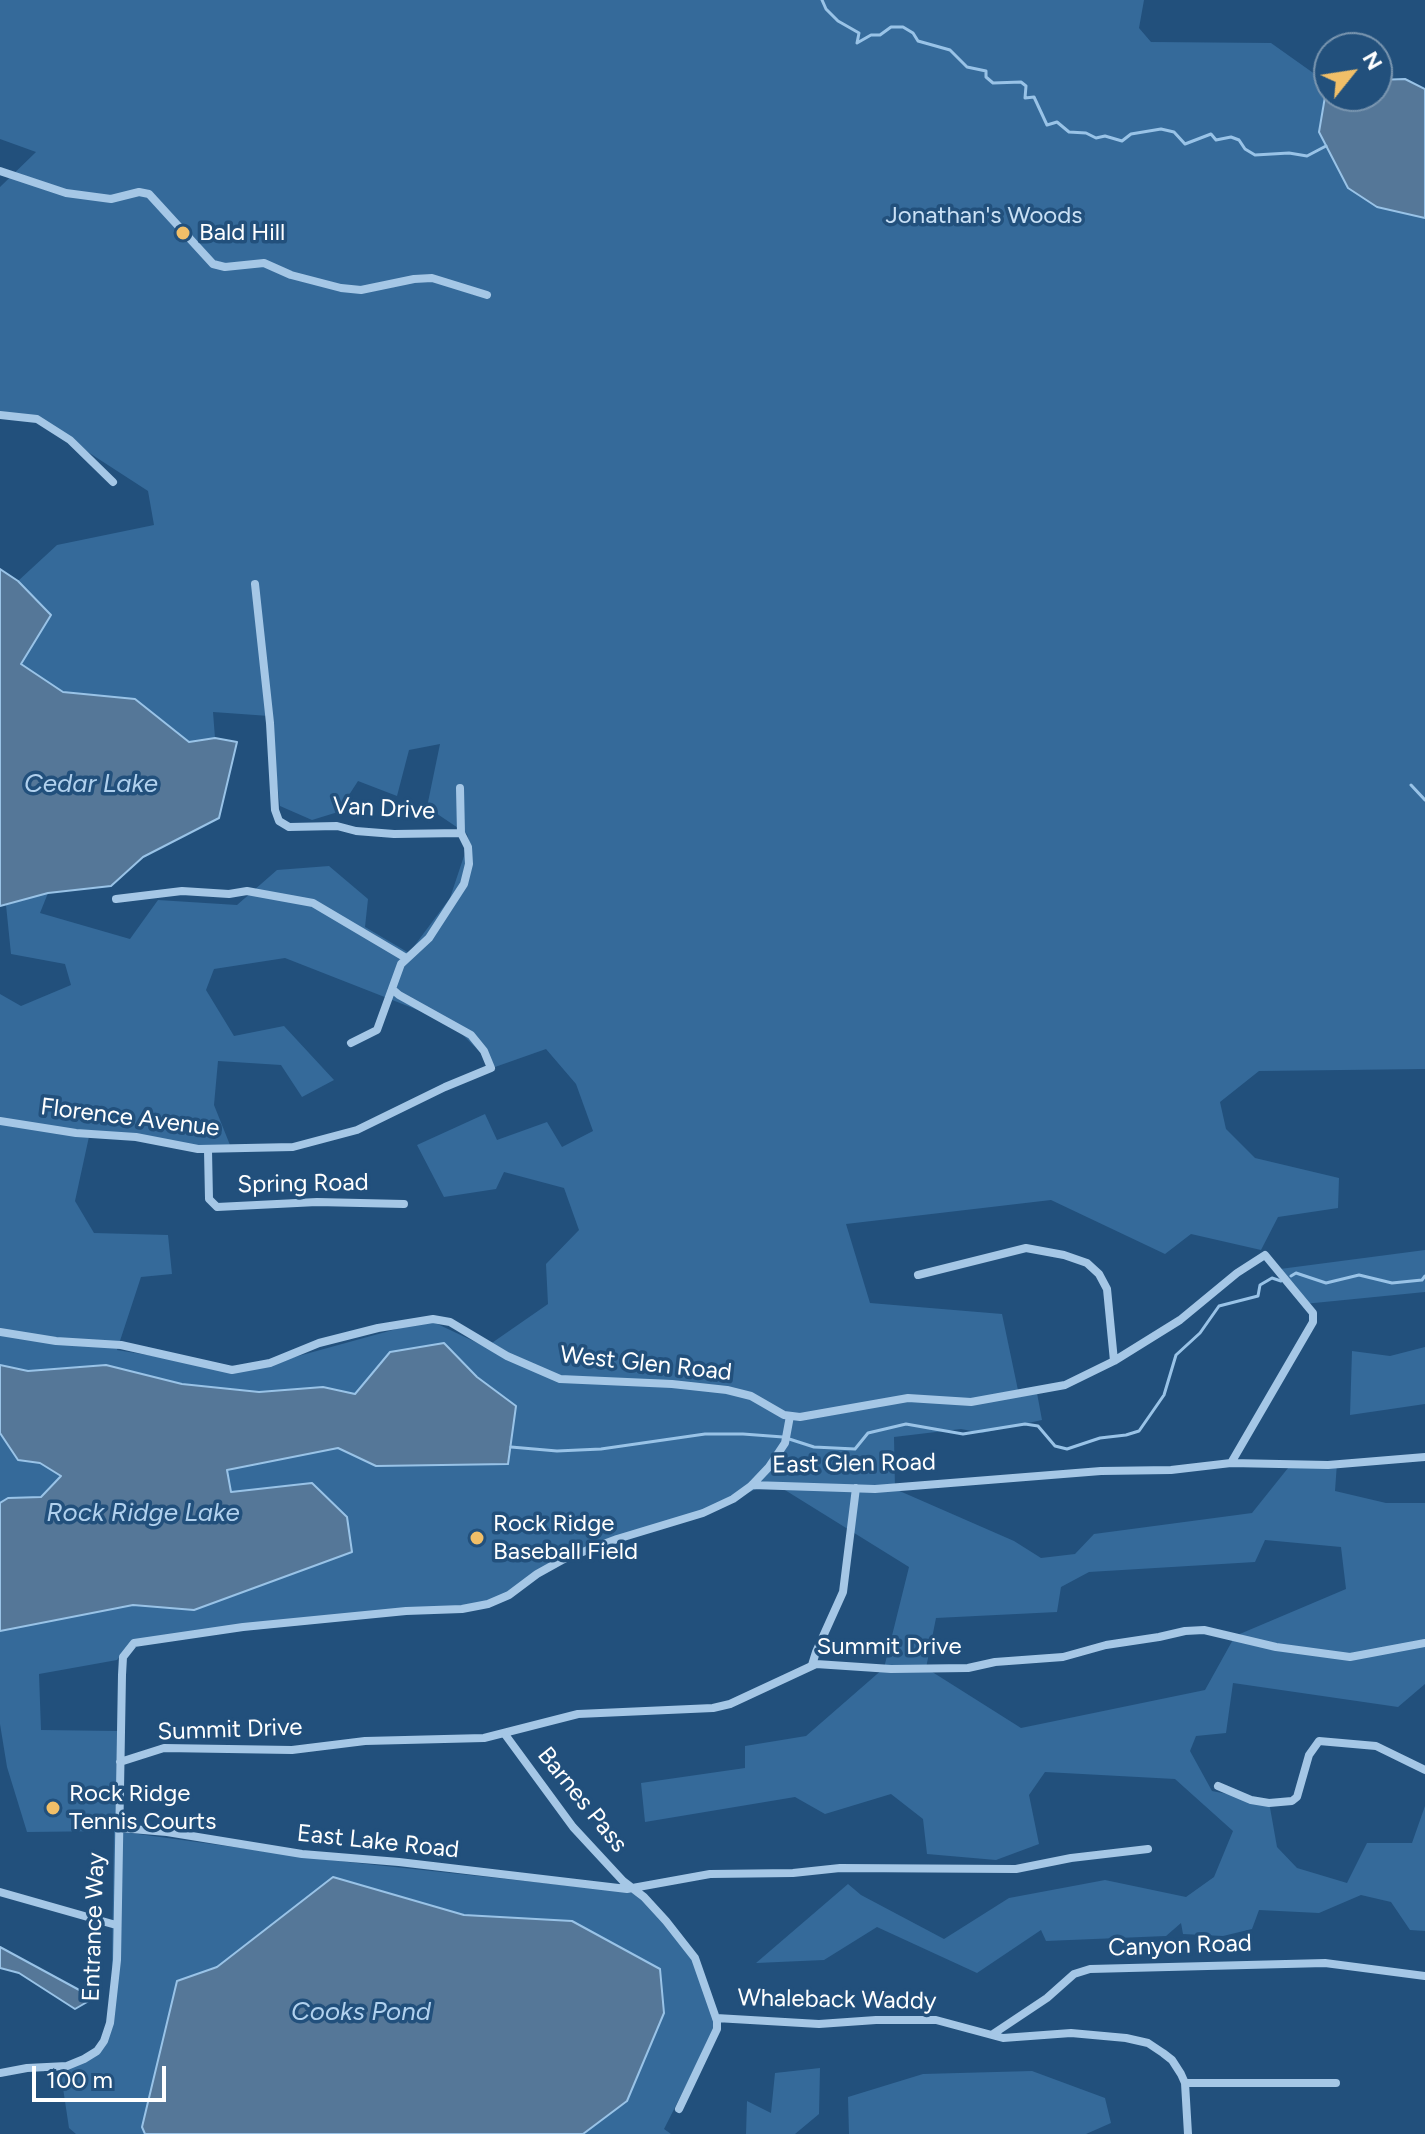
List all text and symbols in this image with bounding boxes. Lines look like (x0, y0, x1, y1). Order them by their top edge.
north arrow (1313, 32, 1393, 112)
text: N (1357, 47, 1388, 75)
park label: Jonathan's Woods (885, 202, 1083, 230)
place label: Bald Hill (199, 219, 285, 247)
marker: Bald Hill (174, 224, 192, 242)
water label: Cedar Lake (24, 768, 158, 800)
street label: Van Drive (332, 792, 436, 826)
street label: Florence Avenue (39, 1093, 221, 1143)
street label: Spring Road (237, 1168, 369, 1200)
street label: West Glen Road (559, 1341, 733, 1387)
street label: East Glen Road (772, 1448, 936, 1480)
water label: Rock Ridge Lake (46, 1497, 240, 1529)
place label: Rock Ridge Baseball Field (493, 1510, 638, 1566)
marker: Rock Ridge Baseball Field (468, 1529, 486, 1547)
street label: Summit Drive (816, 1633, 962, 1661)
street label: Summit Drive (157, 1713, 303, 1747)
street label: Barnes Pass (531, 1742, 633, 1858)
place label: Rock Ridge Tennis Courts (69, 1780, 216, 1836)
marker: Rock Ridge Tennis Courts (44, 1799, 62, 1817)
street label: East Lake Road (295, 1819, 461, 1865)
street label: Entrance Way (77, 1852, 111, 2002)
street label: Canyon Road (1108, 1929, 1252, 1963)
street label: Whaleback Waddy (737, 1984, 937, 2016)
water label: Cooks Pond (291, 1996, 431, 2028)
scale bar (36, 2050, 170, 2100)
text: 100 m (46, 2065, 113, 2094)

